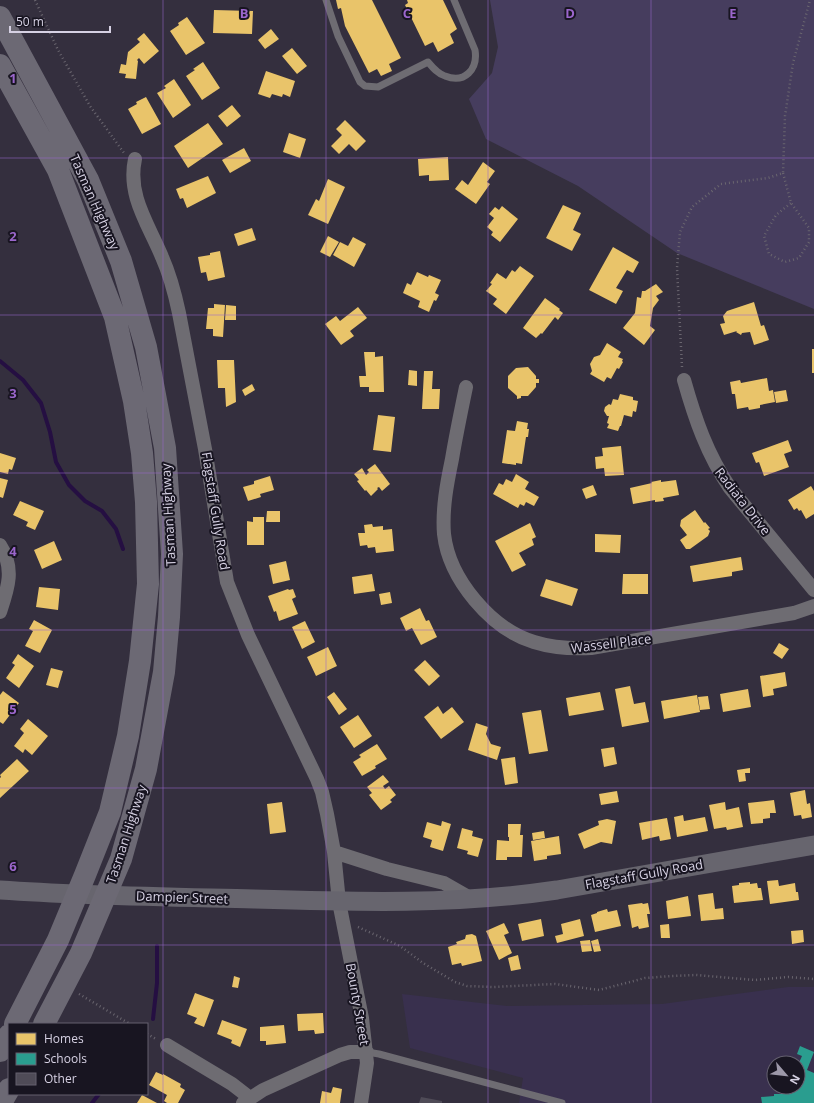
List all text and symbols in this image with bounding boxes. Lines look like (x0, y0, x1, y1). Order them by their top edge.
text: B (240, 4, 249, 22)
text: C (403, 4, 411, 22)
text: D (565, 4, 575, 22)
text: E (729, 4, 737, 22)
scale bar (10, 8, 110, 34)
text: 50 m (16, 13, 44, 30)
text: 1 (9, 69, 17, 87)
street label: Tasman Highway (66, 151, 124, 253)
text: 2 (9, 227, 17, 245)
text: 3 (9, 384, 17, 402)
street label: Flagstaff Gully Road (198, 451, 234, 571)
street label: Tasman Highway (156, 463, 180, 567)
street label: Radiata Drive (711, 464, 775, 538)
text: 4 (9, 542, 17, 560)
street label: Wassell Place (570, 629, 652, 657)
text: 5 (9, 700, 17, 718)
street label: Tasman Highway (102, 782, 151, 886)
street label: Flagstaff Gully Road (584, 855, 704, 893)
text: 6 (9, 857, 17, 875)
street label: Dampier Street (136, 886, 229, 908)
street label: Bounty Street (342, 962, 374, 1047)
legend (8, 1023, 148, 1095)
text: Homes (44, 1030, 84, 1047)
text: Schools (44, 1050, 87, 1067)
north arrow (766, 1055, 806, 1095)
text: Other (44, 1070, 77, 1087)
text: N (787, 1072, 804, 1087)

